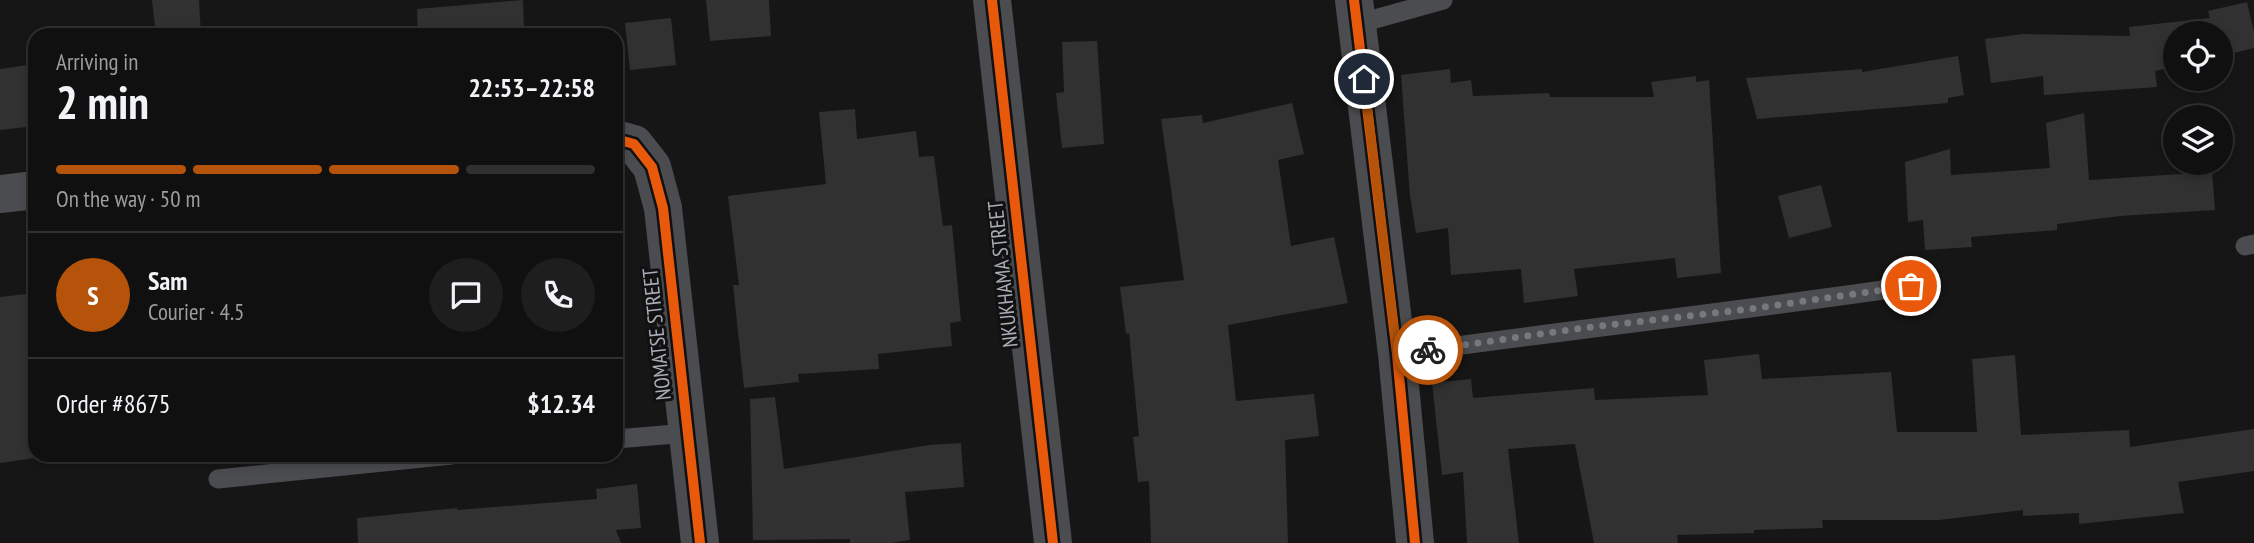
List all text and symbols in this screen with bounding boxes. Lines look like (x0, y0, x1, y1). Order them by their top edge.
map controls (2163, 21, 2233, 175)
button: locate (2163, 21, 2233, 91)
text: Arriving in (56, 47, 138, 76)
pin (1334, 49, 1394, 109)
icon: home (1345, 60, 1383, 98)
text: 22:53–22:58 (468, 71, 595, 104)
text: 2 min (56, 72, 149, 132)
button: layers (2163, 105, 2233, 175)
text: On the way · 50 m (56, 184, 200, 213)
street label: NKUKHAMA STREET (981, 199, 1024, 349)
pin (1881, 256, 1941, 316)
button: chat (429, 258, 503, 332)
button: phone (521, 258, 595, 332)
text: Sam (148, 264, 187, 297)
street label: NOMATSE STREET (636, 266, 677, 401)
icon: bag (1892, 267, 1930, 305)
text: S (87, 279, 99, 312)
text: Courier · 4.5 (148, 297, 244, 326)
courier (1393, 315, 1463, 385)
icon: bike (1409, 331, 1447, 369)
text: Order #8675 (56, 387, 171, 420)
text: $12.34 (527, 387, 595, 420)

